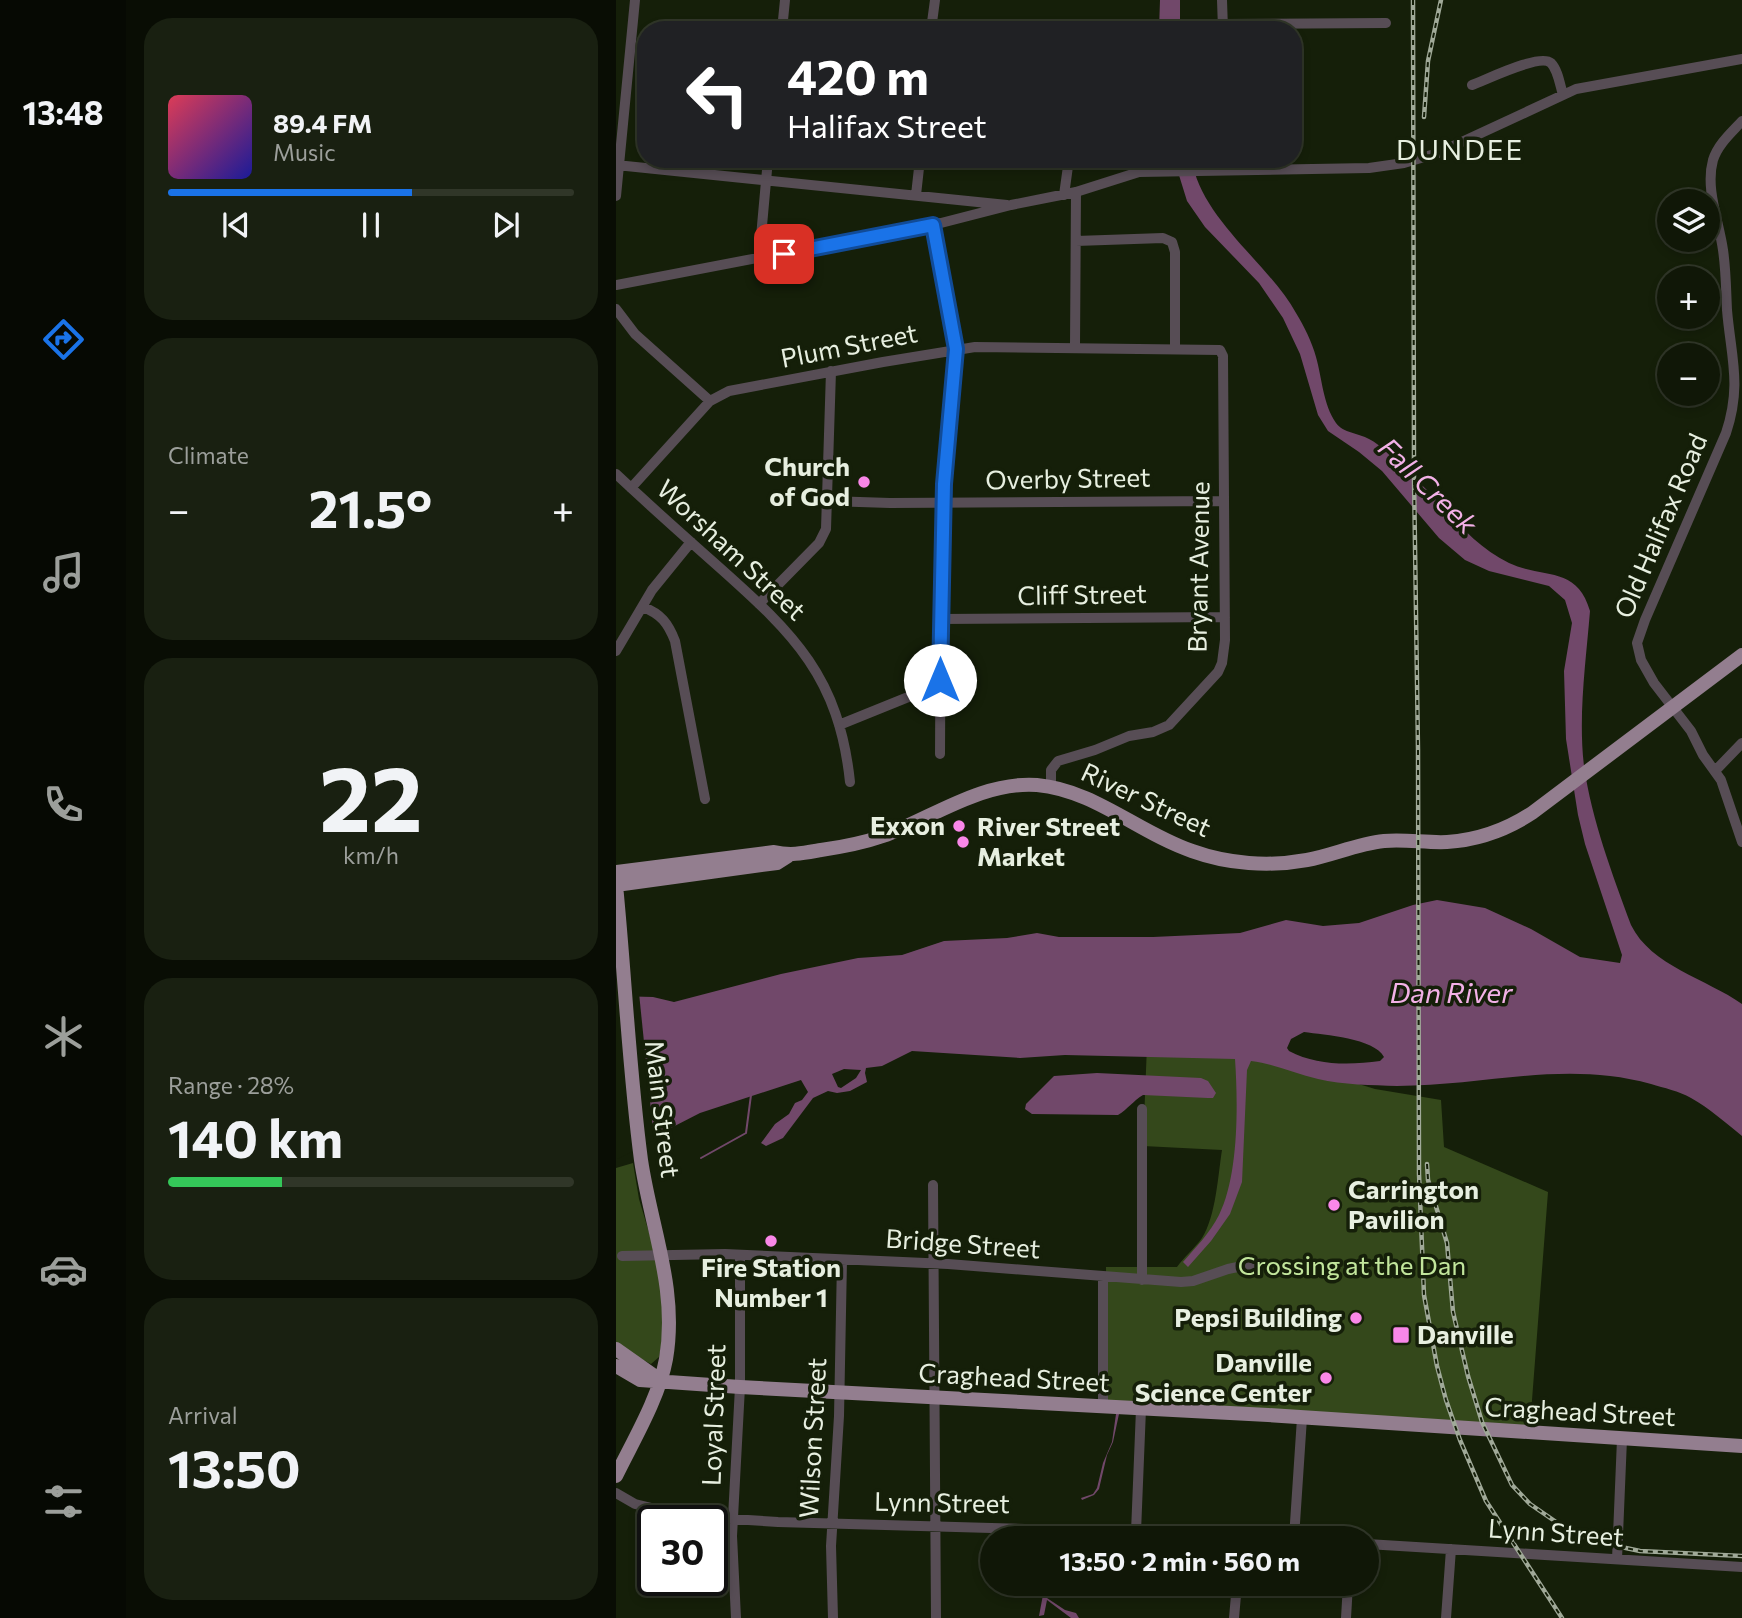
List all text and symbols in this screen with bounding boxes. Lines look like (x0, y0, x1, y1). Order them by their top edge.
text: 420 m (787, 45, 929, 105)
icon: left (672, 49, 763, 140)
text: 13:48 (22, 92, 104, 132)
text: Halifax Street (787, 105, 987, 145)
text: 89.4 FM (273, 107, 372, 138)
district label: DUNDEE (1396, 132, 1524, 166)
text: Music (273, 138, 336, 166)
map controls (1657, 189, 1720, 406)
button: layers (1657, 189, 1720, 252)
icon: previous (217, 206, 255, 244)
icon: pause (352, 206, 390, 244)
icon: next (487, 206, 525, 244)
pin (754, 224, 814, 284)
icon: arrive (765, 235, 803, 273)
button: + (1657, 266, 1720, 329)
icon: directions (39, 315, 88, 364)
street label: Plum Street (778, 316, 920, 373)
button: − (1657, 343, 1720, 406)
street label: Old Halifax Road (1607, 429, 1712, 622)
water label: Fall Creek (1372, 430, 1486, 541)
text: Climate (168, 441, 249, 469)
place label: Church of God (764, 450, 850, 511)
street label: Overby Street (985, 461, 1151, 494)
street label: Worsham Street (651, 472, 813, 626)
marker: Church of God (856, 474, 872, 490)
text: 21.5° (309, 475, 432, 539)
street label: Bryant Avenue (1181, 481, 1214, 653)
text: − (168, 485, 190, 532)
text: + (552, 485, 574, 532)
icon: music (39, 548, 88, 597)
street label: Cliff Street (1017, 577, 1147, 610)
position arrow (903, 643, 977, 717)
text: 22 (319, 739, 423, 851)
street label: River Street (1077, 755, 1216, 842)
icon: phone (39, 780, 88, 829)
place label: Exxon (870, 809, 945, 840)
place label: River Street Market (977, 810, 1120, 871)
marker: Exxon (951, 818, 967, 834)
marker: River Street Market (955, 834, 971, 850)
text: km/h (343, 841, 399, 869)
water label: Dan River (1390, 975, 1513, 1009)
icon: climate (39, 1012, 88, 1061)
street label: Main Street (640, 1038, 687, 1179)
text: Range · 28% (168, 1071, 294, 1099)
text: 140 km (168, 1105, 343, 1169)
place label: Carrington Pavilion (1348, 1173, 1479, 1234)
marker: Carrington Pavilion (1326, 1197, 1342, 1213)
street label: Bridge Street (885, 1222, 1041, 1263)
marker: Fire Station Number 1 (763, 1233, 779, 1249)
icon: car (39, 1245, 88, 1294)
park label: Crossing at the Dan (1238, 1249, 1466, 1280)
place label: Fire Station Number 1 (701, 1251, 841, 1312)
place label: Pepsi Building (1174, 1301, 1342, 1332)
marker: Pepsi Building (1348, 1310, 1364, 1326)
place label: Danville (1417, 1318, 1514, 1349)
marker: Danville (1391, 1325, 1411, 1345)
street label: Loyal Street (695, 1344, 730, 1486)
place label: Danville Science Center (1135, 1346, 1312, 1407)
street label: Craghead Street (918, 1356, 1110, 1397)
street label: Wilson Street (792, 1357, 831, 1519)
marker: Danville Science Center (1318, 1370, 1334, 1386)
street label: Craghead Street (1484, 1390, 1676, 1431)
text: Arrival (168, 1401, 238, 1429)
text: 13:50 (168, 1435, 300, 1499)
icon: filters (39, 1477, 88, 1526)
street label: Lynn Street (874, 1485, 1010, 1518)
speed limit sign: 30 (637, 1505, 728, 1596)
street label: Lynn Street (1487, 1511, 1625, 1552)
text: 13:50 · 2 min · 560 m (1059, 1545, 1300, 1576)

